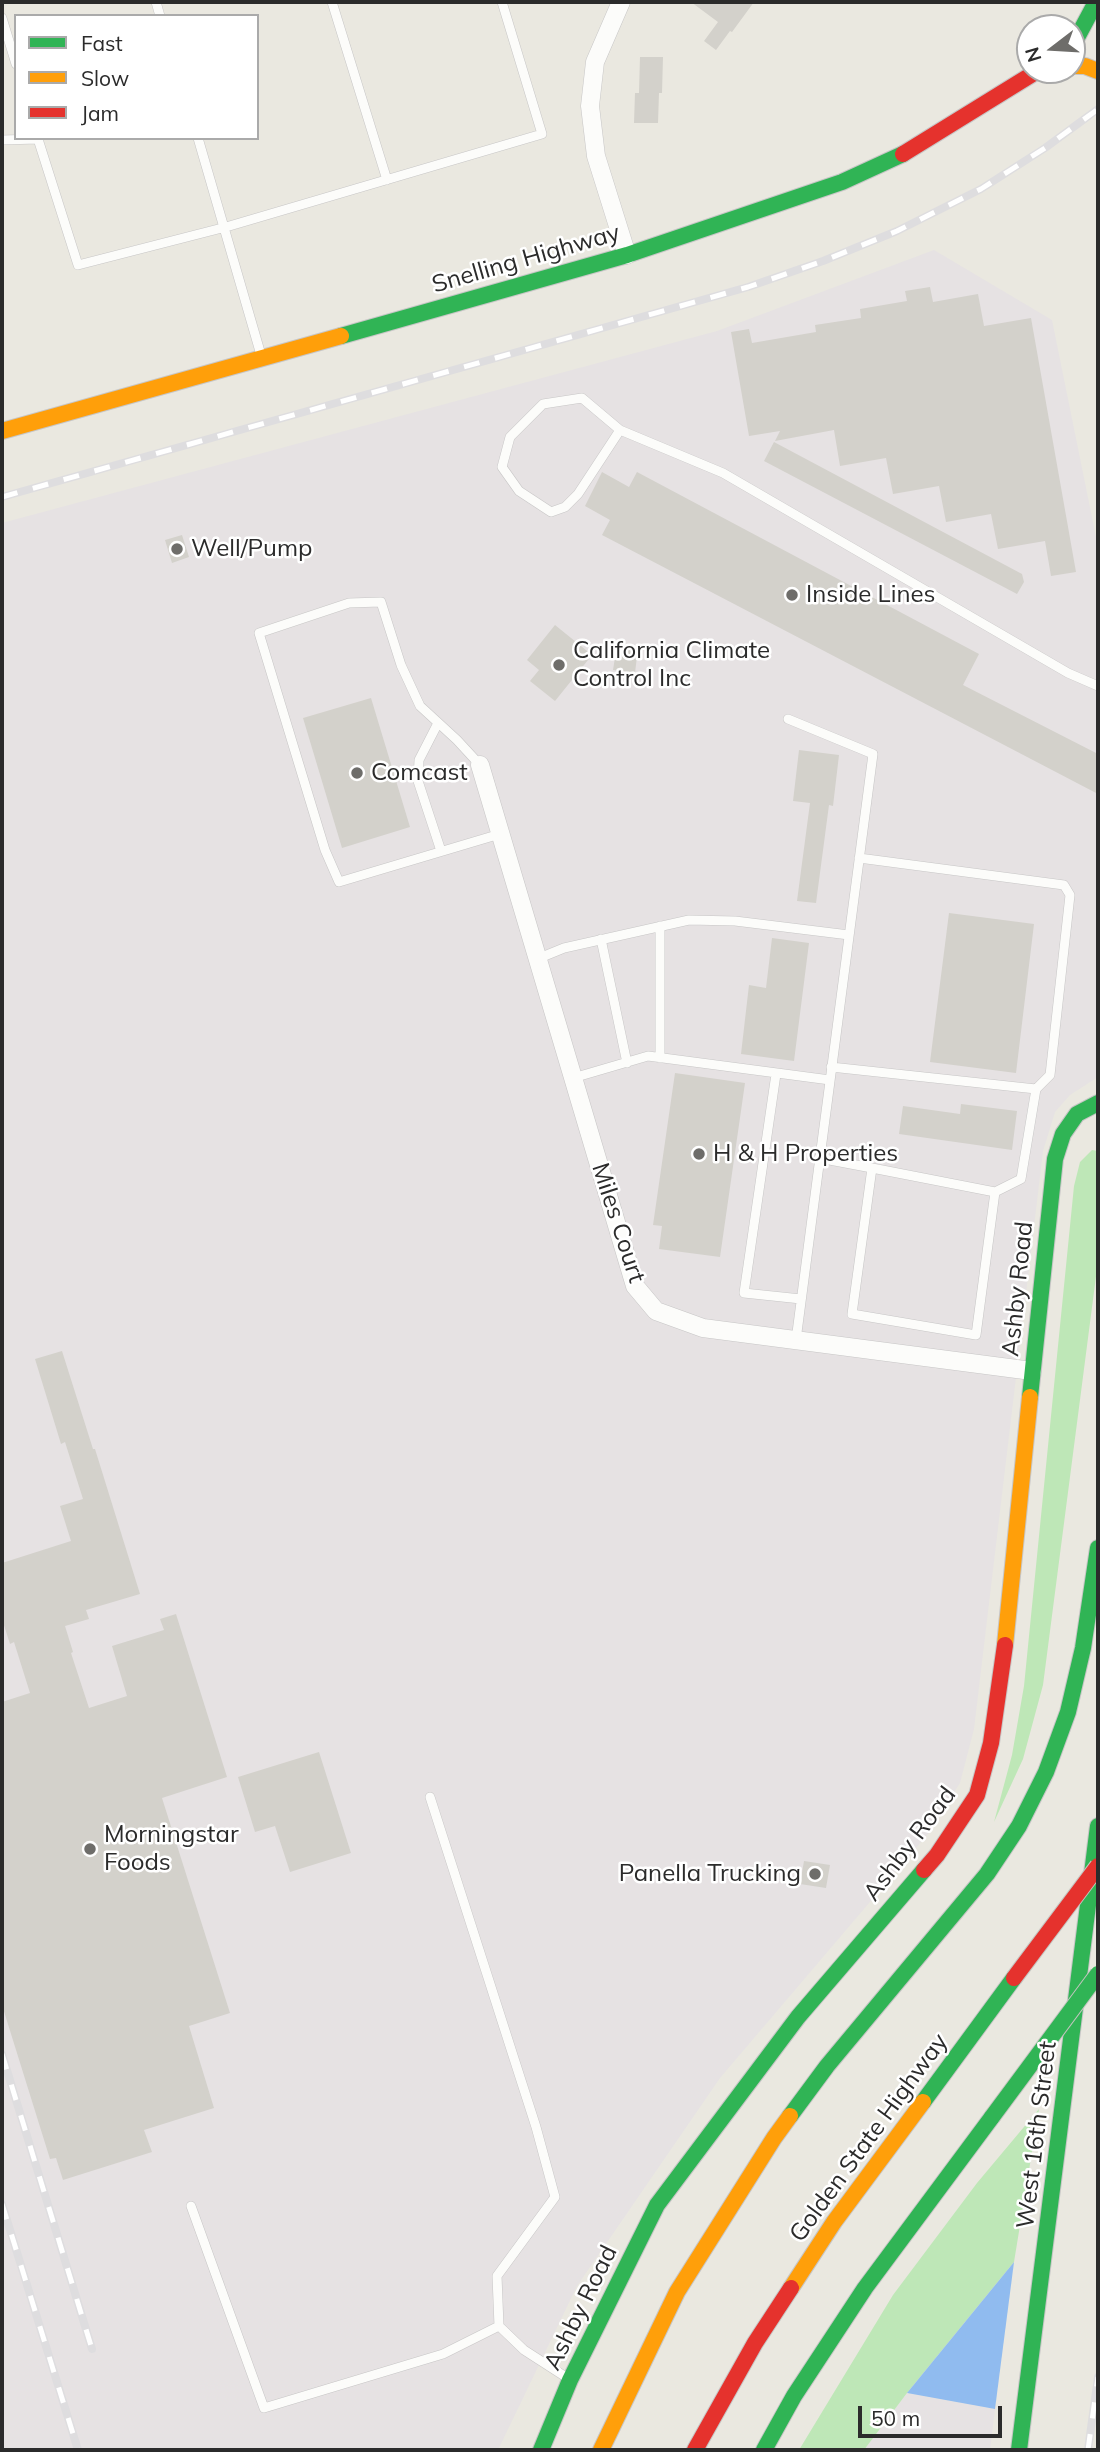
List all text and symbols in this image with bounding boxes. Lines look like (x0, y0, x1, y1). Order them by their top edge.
legend (14, 14, 259, 140)
north arrow (1016, 14, 1086, 84)
text: Fast (81, 30, 123, 56)
text: N (1019, 44, 1046, 65)
text: Slow (81, 65, 129, 91)
text: Jam (81, 100, 119, 126)
street label: Snelling Highway (429, 218, 623, 300)
place label: Well/Pump (191, 535, 312, 563)
marker: Well/Pump (169, 541, 185, 557)
place label: Inside Lines (806, 581, 935, 609)
marker: Inside Lines (784, 587, 800, 603)
place label: California Climate Control Inc (573, 637, 770, 693)
marker: California Climate Control Inc (551, 657, 567, 673)
place label: Comcast (371, 759, 468, 787)
marker: Comcast (349, 765, 365, 781)
place label: H & H Properties (713, 1140, 898, 1168)
marker: H & H Properties (691, 1146, 707, 1162)
street label: Miles Court (585, 1160, 651, 1286)
street label: Ashby Road (997, 1220, 1039, 1358)
street label: Ashby Road (858, 1781, 962, 1907)
place label: Morningstar Foods (104, 1821, 239, 1877)
marker: Morningstar Foods (82, 1841, 98, 1857)
place label: Panella Trucking (619, 1860, 801, 1888)
marker: Panella Trucking (807, 1866, 823, 1882)
street label: Golden State Highway (784, 2028, 954, 2248)
street label: West 16th Street (1011, 2040, 1063, 2230)
street label: Ashby Road (538, 2241, 624, 2375)
scale bar (862, 2392, 1006, 2436)
text: 50 m (871, 2405, 920, 2431)

